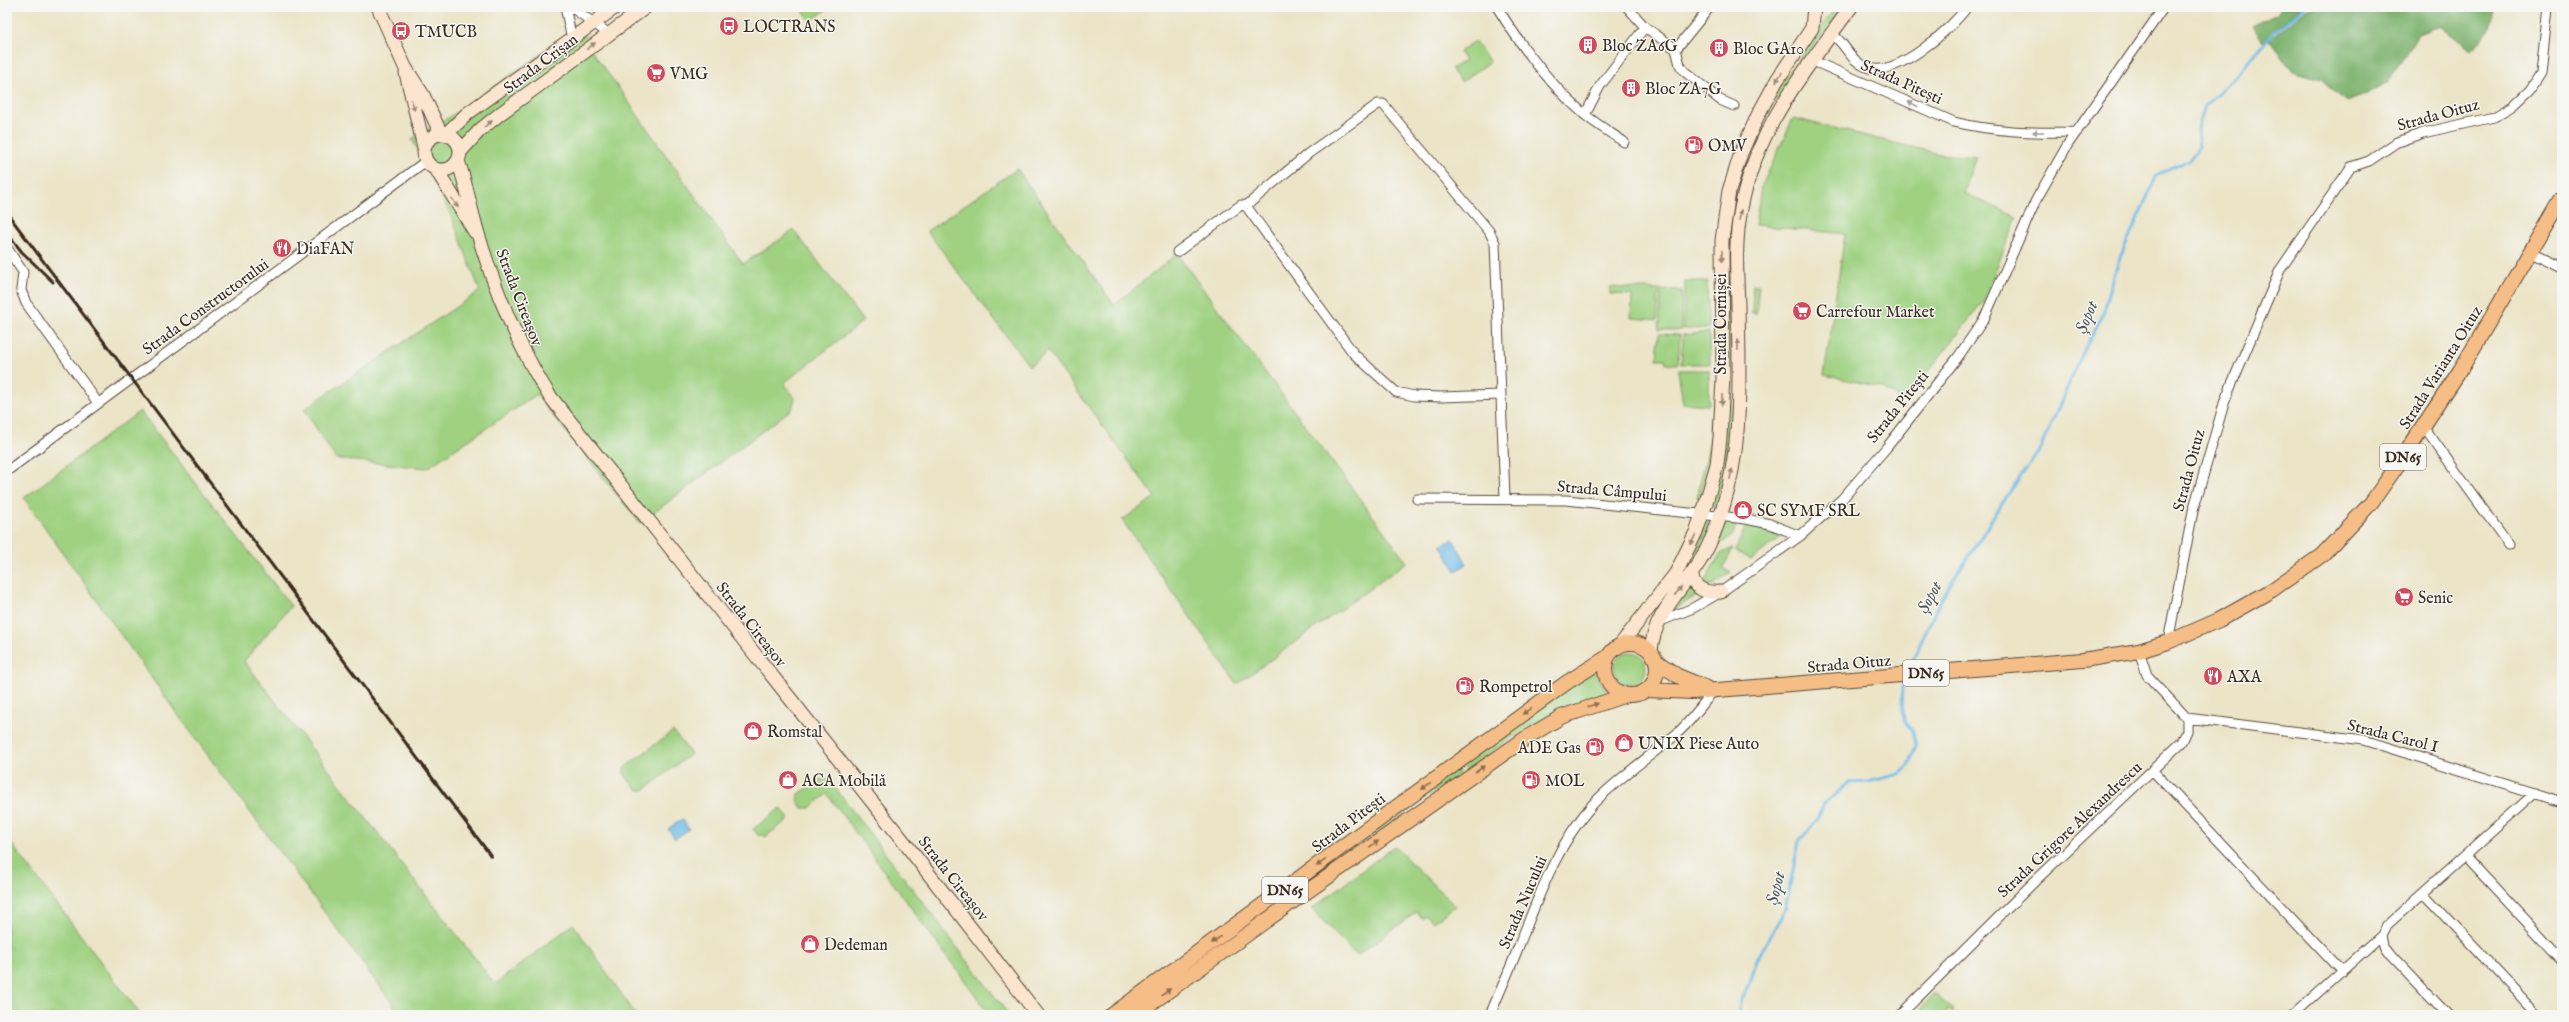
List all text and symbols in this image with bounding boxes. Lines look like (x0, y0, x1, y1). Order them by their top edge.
bus stop icon: LOCTRANS (718, 15, 740, 37)
place label: LOCTRANS (743, 18, 836, 38)
bus stop icon: TMUCB (390, 20, 412, 42)
place label: TMUCB (415, 23, 477, 43)
street label: Strada Crișan (500, 30, 583, 99)
building icon: Bloc ZA6G (1577, 34, 1599, 56)
place label: Bloc ZA6G (1602, 37, 1678, 57)
building icon: Bloc GA10 (1708, 37, 1730, 59)
place label: Bloc GA10 (1733, 40, 1804, 60)
one-way arrow (586, 42, 597, 50)
street label: Strada Pitești (1857, 56, 1945, 110)
supermarket icon: VMG (645, 62, 667, 84)
place label: VMG (669, 65, 708, 85)
one-way arrow (1775, 71, 1782, 83)
building icon: Bloc ZA7G (1620, 77, 1642, 99)
place label: Bloc ZA7G (1645, 80, 1721, 100)
street label: Strada Oituz (2395, 95, 2482, 136)
one-way arrow (410, 99, 416, 111)
one-way arrow (1907, 101, 1918, 107)
one-way arrow (482, 119, 493, 128)
one-way arrow (2032, 129, 2044, 136)
fuel station icon: OMV (1683, 134, 1705, 156)
place label: OMV (1708, 137, 1747, 157)
one-way arrow (451, 198, 459, 208)
one-way arrow (1737, 209, 1743, 221)
restaurant icon: DiaFAN (271, 237, 293, 259)
place label: DiaFAN (296, 240, 355, 260)
street label: Strada Cireașov (490, 246, 546, 350)
one-way arrow (1719, 250, 1725, 263)
street label: Strada Constructorului (139, 255, 273, 360)
street label: Strada Cornișei (1712, 273, 1732, 375)
water label: Șopot (2071, 298, 2104, 337)
supermarket icon: Carrefour Market (1791, 300, 1813, 322)
place label: Carrefour Market (1816, 303, 1935, 323)
street label: Strada Varianta Oituz (2396, 303, 2488, 434)
one-way arrow (1735, 338, 1741, 351)
street label: Strada Pitești (1863, 367, 1934, 447)
one-way arrow (1719, 394, 1725, 407)
street label: Strada Oituz (2169, 427, 2210, 514)
road number: DN65 (2380, 444, 2426, 470)
one-way arrow (1728, 468, 1734, 480)
street label: Strada Câmpului (1556, 477, 1667, 507)
shop icon: SC SYMF SRL (1732, 499, 1754, 521)
place label: SC SYMF SRL (1757, 502, 1860, 522)
one-way arrow (1689, 535, 1695, 547)
water label: Șopot (1913, 578, 1948, 617)
street label: Strada Cireașov (711, 579, 790, 672)
one-way arrow (1674, 586, 1683, 597)
supermarket icon: Senic (2393, 586, 2415, 608)
place label: Senic (2418, 589, 2453, 609)
street label: Strada Oituz (1806, 651, 1892, 679)
road number: DN65 (1903, 660, 1949, 686)
restaurant icon: AXA (2202, 665, 2224, 687)
place label: AXA (2226, 668, 2263, 688)
fuel station icon: Rompetrol (1454, 675, 1476, 697)
place label: Rompetrol (1479, 678, 1553, 698)
one-way arrow (1587, 702, 1599, 708)
one-way arrow (1522, 707, 1533, 715)
street label: Strada Carol I (2345, 716, 2440, 758)
shop icon: Romstal (742, 720, 764, 742)
place label: Romstal (767, 723, 823, 743)
shop icon: UNIX Piese Auto (1613, 732, 1635, 754)
place label: UNIX Piese Auto (1638, 735, 1760, 755)
fuel station icon: ADE Gas (1584, 736, 1606, 758)
place label: ADE Gas (1517, 739, 1581, 759)
street label: Strada Grigore Alexandrescu (1994, 758, 2147, 903)
one-way arrow (1475, 765, 1486, 774)
shop icon: ACA Mobilă (777, 769, 799, 791)
fuel station icon: MOL (1520, 769, 1542, 791)
place label: ACA Mobilă (801, 772, 886, 792)
place label: MOL (1545, 772, 1585, 792)
one-way arrow (1420, 781, 1431, 790)
street label: Strada Pitești (1308, 789, 1390, 858)
street label: Strada Cireașov (913, 833, 992, 926)
one-way arrow (1368, 840, 1379, 848)
street label: Strada Nucului (1495, 853, 1552, 952)
one-way arrow (1316, 859, 1327, 867)
water label: Șopot (1762, 869, 1791, 907)
road number: DN65 (1262, 877, 1308, 903)
shop icon: Dedeman (799, 933, 821, 955)
place label: Dedeman (824, 936, 888, 956)
one-way arrow (1211, 936, 1221, 944)
one-way arrow (1161, 988, 1171, 996)

